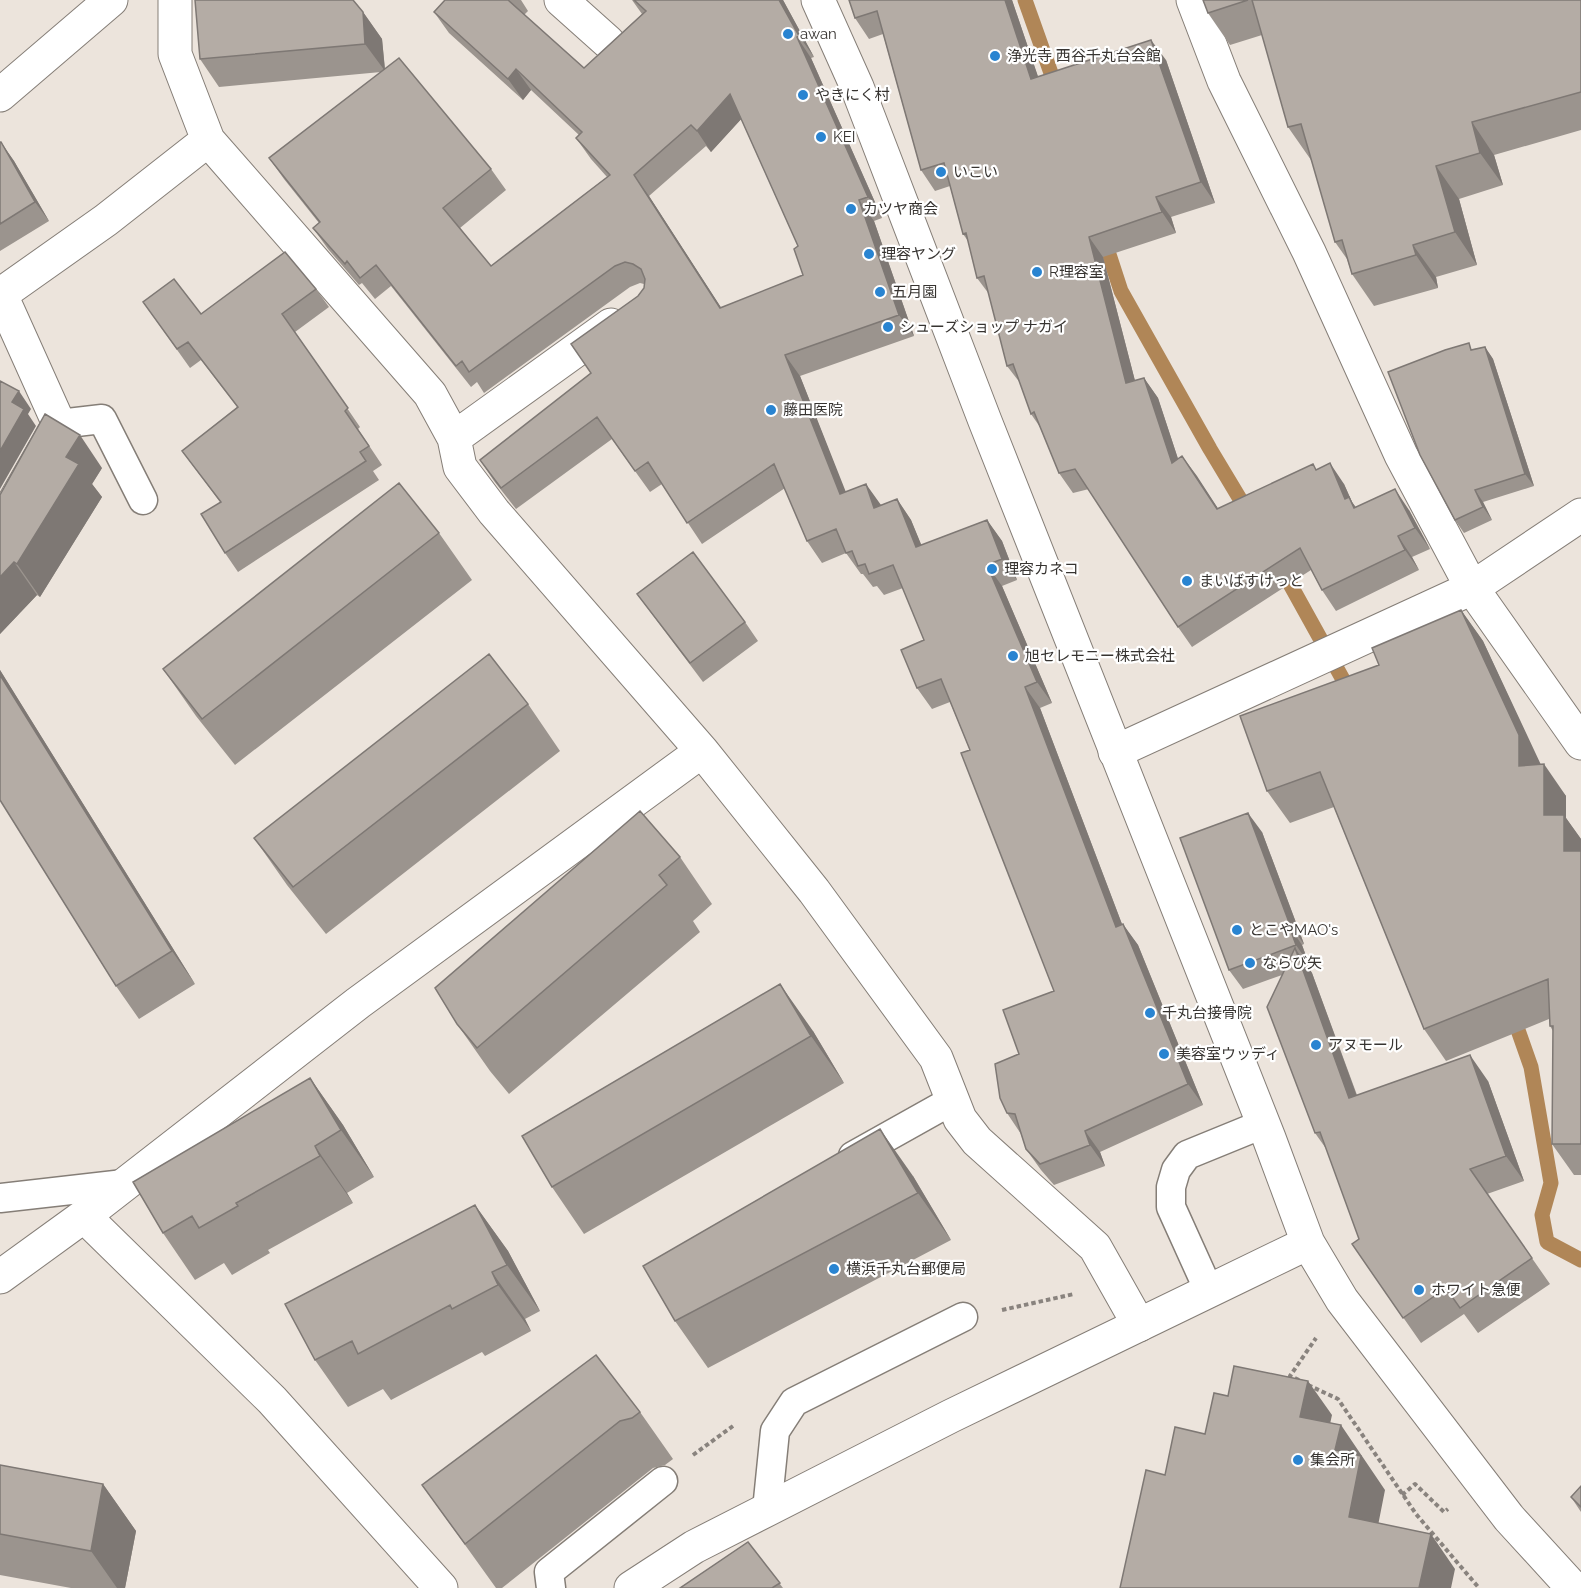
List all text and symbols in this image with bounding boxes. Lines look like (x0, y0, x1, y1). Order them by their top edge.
place label: awan (800, 25, 837, 43)
marker: awan (781, 27, 795, 41)
place label: 浄光寺 西谷千丸台会館 (1007, 47, 1161, 65)
marker: 浄光寺 西谷千丸台会館 (988, 49, 1002, 63)
place label: やきにく村 (815, 86, 890, 104)
marker: やきにく村 (796, 88, 810, 102)
place label: KEI (833, 128, 856, 146)
marker: KEI (814, 130, 828, 144)
place label: いこい (953, 163, 998, 181)
marker: いこい (934, 165, 948, 179)
place label: カツヤ商会 (863, 200, 938, 218)
marker: カツヤ商会 (844, 202, 858, 216)
place label: 理容ヤング (881, 245, 956, 263)
marker: 理容ヤング (862, 247, 876, 261)
place label: R理容室 (1049, 263, 1104, 281)
marker: R理容室 (1030, 265, 1044, 279)
place label: 五月園 (892, 283, 937, 301)
marker: 五月園 (873, 285, 887, 299)
place label: シューズショップ ナガイ (900, 318, 1068, 336)
marker: シューズショップ ナガイ (881, 320, 895, 334)
place label: 藤田医院 (783, 401, 843, 419)
marker: 藤田医院 (764, 403, 778, 417)
place label: 理容カネコ (1004, 560, 1079, 578)
marker: 理容カネコ (985, 562, 999, 576)
place label: まいばすけっと (1199, 572, 1304, 590)
marker: まいばすけっと (1180, 574, 1194, 588)
place label: 旭セレモニー株式会社 (1025, 647, 1175, 665)
marker: 旭セレモニー株式会社 (1006, 649, 1020, 663)
place label: とこやMAO's (1249, 921, 1338, 939)
marker: とこやMAO's (1230, 923, 1244, 937)
place label: ならび矢 (1262, 954, 1322, 972)
marker: ならび矢 (1243, 956, 1257, 970)
place label: 千丸台接骨院 (1162, 1004, 1252, 1022)
marker: 千丸台接骨院 (1143, 1006, 1157, 1020)
place label: アヌモール (1328, 1036, 1403, 1054)
marker: アヌモール (1309, 1038, 1323, 1052)
place label: 美容室ウッディ (1176, 1045, 1280, 1063)
marker: 美容室ウッディ (1157, 1047, 1171, 1061)
place label: 横浜千丸台郵便局 (846, 1260, 966, 1278)
marker: 横浜千丸台郵便局 (827, 1262, 841, 1276)
place label: ホワイト急便 (1431, 1281, 1521, 1299)
marker: ホワイト急便 (1412, 1283, 1426, 1297)
place label: 集会所 (1310, 1451, 1355, 1469)
marker: 集会所 (1291, 1453, 1305, 1467)

